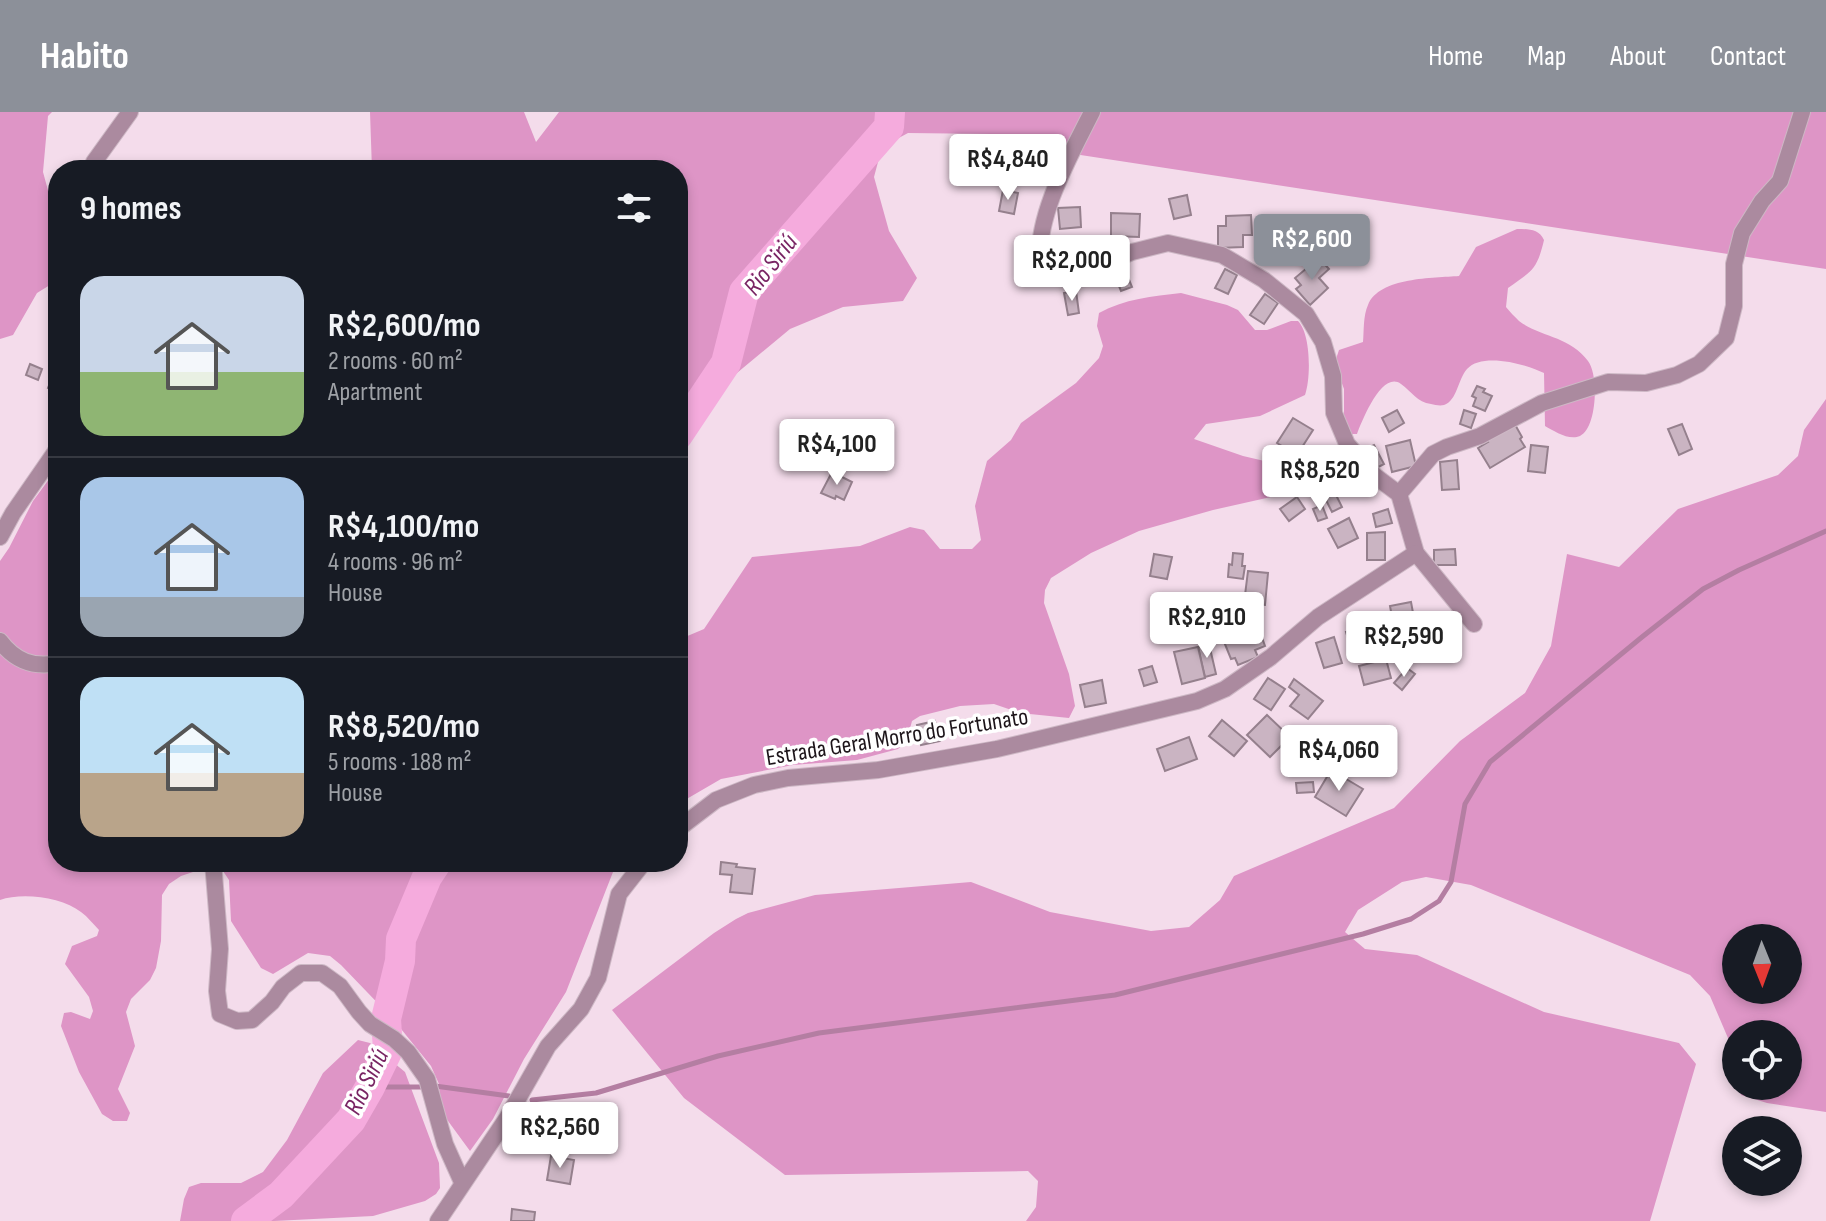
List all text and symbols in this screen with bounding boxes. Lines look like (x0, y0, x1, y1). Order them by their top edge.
text: Habito (40, 34, 129, 79)
text: Home (1428, 40, 1483, 73)
text: Map (1527, 40, 1566, 73)
text: About (1610, 40, 1666, 73)
text: Contact (1710, 40, 1786, 73)
pin: R$4,840 (934, 134, 1082, 202)
text: R$4,840 (967, 144, 1049, 175)
icon: filters (612, 186, 656, 230)
text: 9 homes (80, 188, 181, 229)
pin: R$2,600 (1238, 214, 1386, 282)
text: R$2,600 (1272, 224, 1352, 255)
water label: Rio Siriú (737, 228, 805, 302)
pin: R$2,000 (998, 235, 1146, 303)
text: R$2,000 (1032, 245, 1112, 276)
text: R$2,600/mo (328, 305, 481, 346)
icon: home (144, 308, 240, 404)
text: 2 rooms · 60 m² (328, 346, 463, 377)
text: Apartment (328, 377, 422, 408)
pin: R$4,100 (763, 419, 911, 487)
text: R$4,100 (797, 429, 877, 460)
pin: R$8,520 (1246, 445, 1394, 513)
text: R$8,520 (1280, 455, 1360, 486)
text: R$4,100/mo (328, 506, 479, 547)
icon: home (144, 509, 240, 605)
text: 4 rooms · 96 m² (328, 547, 463, 578)
text: House (328, 578, 383, 609)
pin: R$2,910 (1133, 592, 1281, 660)
text: R$2,910 (1168, 602, 1246, 633)
pin: R$2,590 (1330, 611, 1478, 679)
text: R$2,590 (1364, 621, 1444, 652)
street label: Estrada Geral Morro do Fortunato (764, 702, 1030, 772)
text: R$8,520/mo (328, 706, 480, 747)
icon: home (144, 709, 240, 805)
pin: R$4,060 (1265, 725, 1413, 793)
text: R$4,060 (1299, 735, 1379, 766)
text: 5 rooms · 188 m² (328, 747, 471, 778)
text: House (328, 778, 383, 809)
north arrow (1722, 924, 1802, 1004)
map controls (1722, 924, 1802, 1196)
button: locate (1722, 1020, 1802, 1100)
water label: Rio Siriú (338, 1044, 396, 1120)
pin: R$2,560 (486, 1102, 634, 1170)
text: R$2,560 (520, 1112, 600, 1143)
button: layers (1722, 1116, 1802, 1196)

